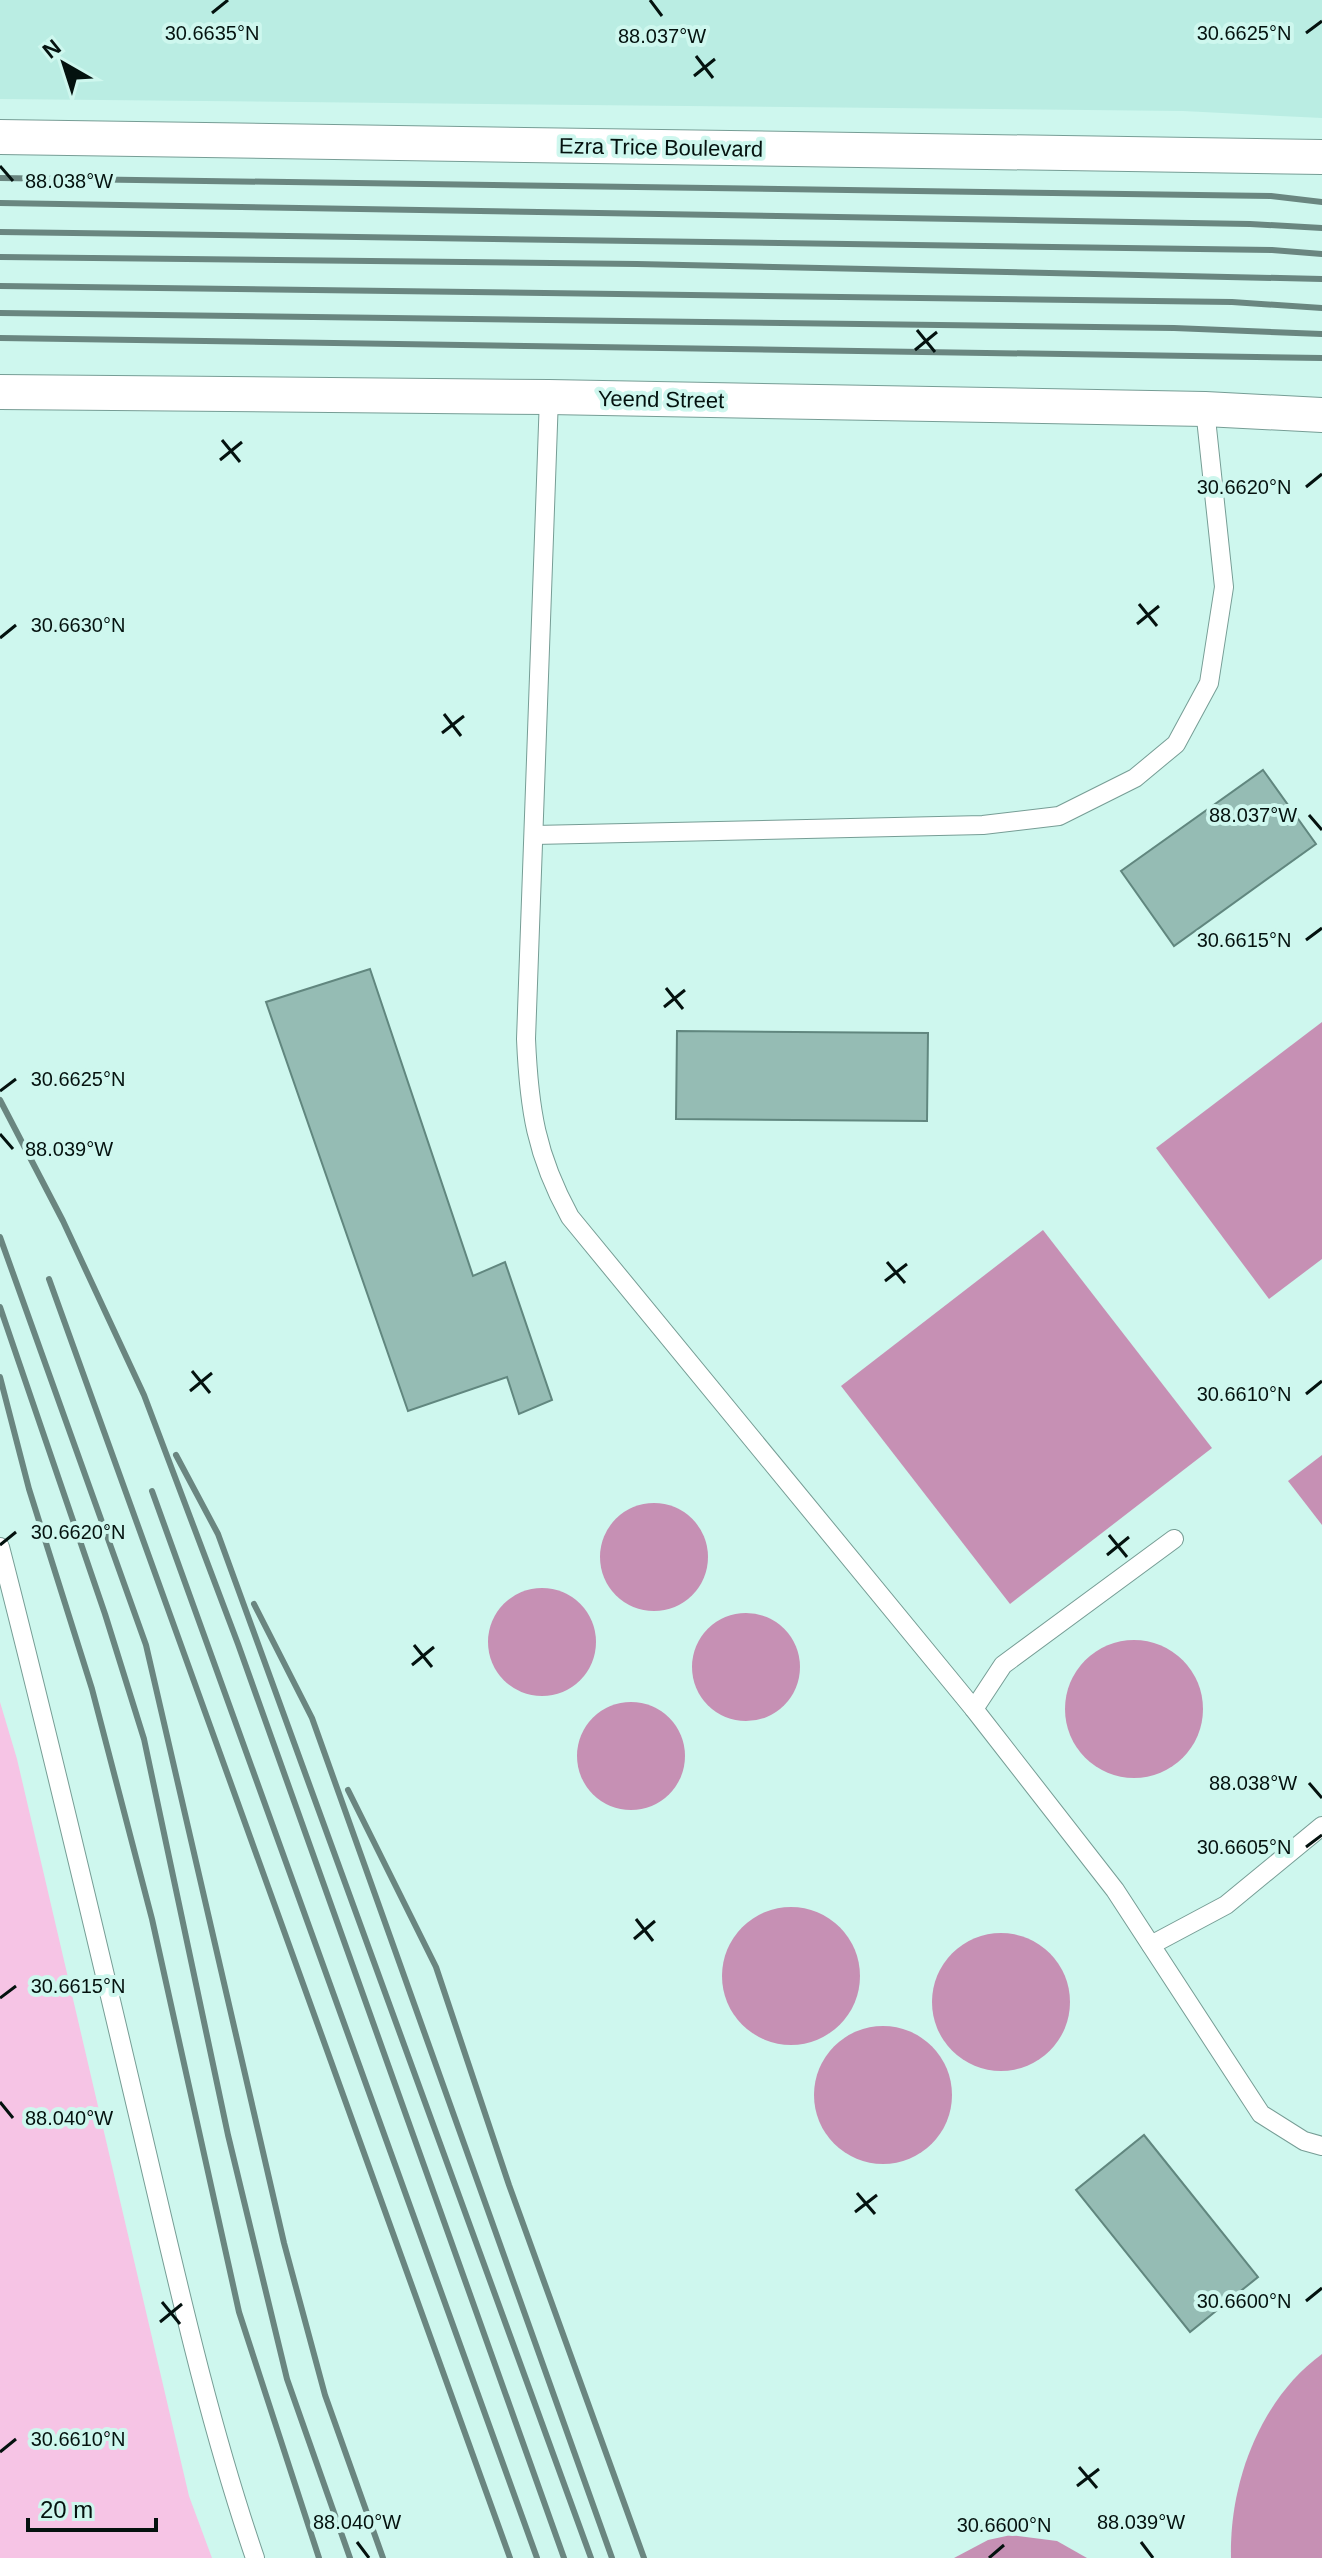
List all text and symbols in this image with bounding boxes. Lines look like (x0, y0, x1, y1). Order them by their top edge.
text: 30.6635°N (165, 22, 259, 44)
text: 30.6625°N (1197, 22, 1291, 44)
north arrow (24, 24, 104, 104)
text: 88.037°W (618, 25, 706, 47)
text: N (38, 34, 66, 64)
street label: Ezra Trice Boulevard (559, 133, 763, 162)
text: 88.038°W (25, 170, 113, 192)
street label: Yeend Street (598, 386, 724, 413)
text: 30.6620°N (1197, 476, 1291, 498)
text: 30.6630°N (31, 614, 125, 636)
text: 88.037°W (1209, 804, 1297, 826)
text: 30.6615°N (1197, 929, 1291, 951)
text: 30.6625°N (31, 1068, 125, 1090)
text: 88.039°W (25, 1138, 113, 1160)
text: 30.6610°N (1197, 1383, 1291, 1405)
text: 30.6620°N (31, 1521, 125, 1543)
text: 88.038°W (1209, 1772, 1297, 1794)
text: 30.6605°N (1197, 1836, 1291, 1858)
text: 30.6615°N (31, 1975, 125, 1997)
text: 88.040°W (25, 2107, 113, 2129)
text: 30.6600°N (1197, 2290, 1291, 2312)
text: 30.6610°N (31, 2428, 125, 2450)
scale bar (28, 2482, 156, 2532)
text: 20 m (40, 2496, 93, 2523)
text: 88.040°W (313, 2511, 401, 2533)
text: 88.039°W (1097, 2511, 1185, 2533)
text: 30.6600°N (957, 2514, 1051, 2536)

